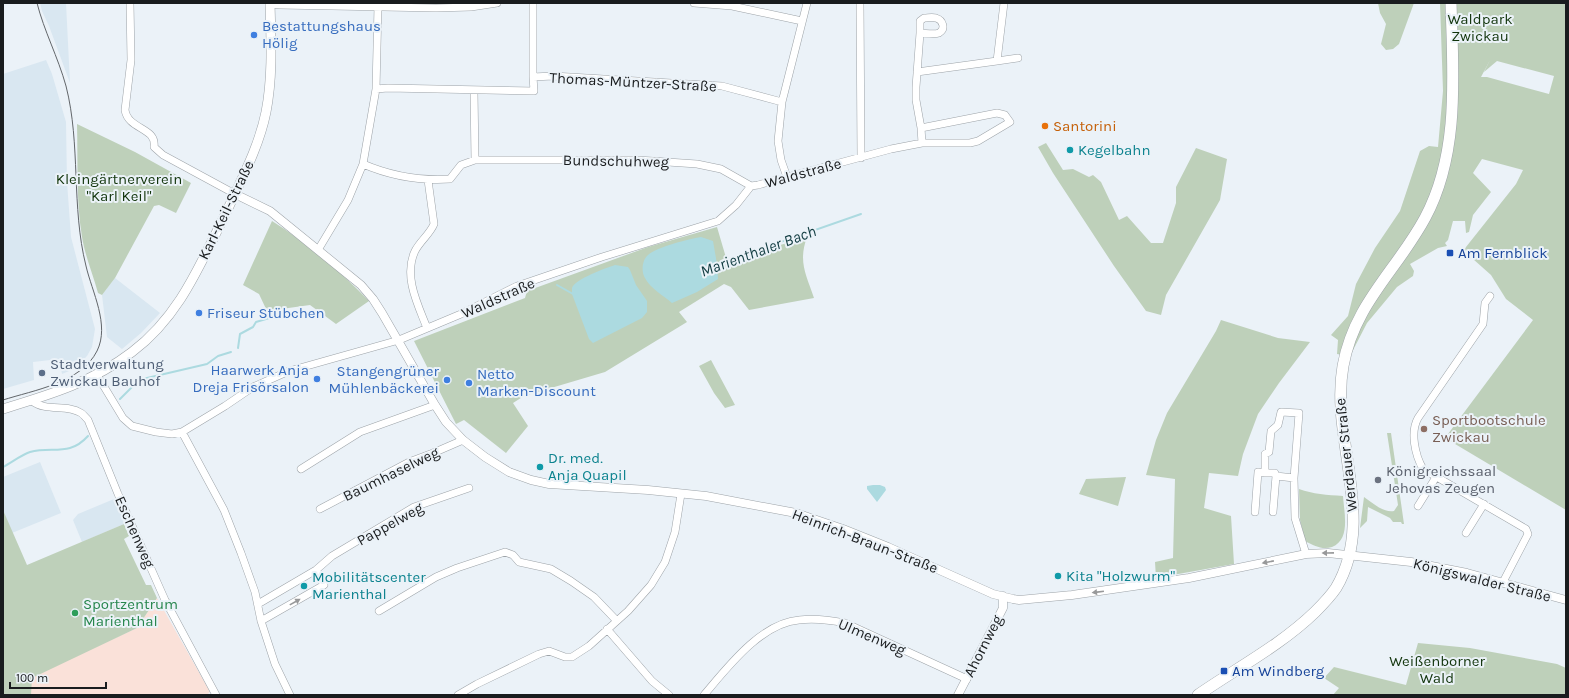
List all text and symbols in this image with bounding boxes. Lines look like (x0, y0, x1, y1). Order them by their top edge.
park label: Waldpark Zwickau (1447, 10, 1513, 45)
place label: Bestattungshaus Hölig (262, 17, 381, 52)
marker: Bestattungshaus Hölig (249, 30, 259, 40)
street label: Thomas-Müntzer-Straße (549, 69, 717, 95)
place label: Santorini (1053, 117, 1117, 135)
marker: Santorini (1040, 121, 1050, 131)
place label: Kegelbahn (1078, 141, 1150, 159)
marker: Kegelbahn (1065, 145, 1075, 155)
street label: Bundschuhweg (563, 151, 670, 171)
street label: Waldstraße (763, 154, 843, 192)
street label: Karl-Keil-Straße (194, 157, 258, 263)
park label: Kleingärtnerverein "Karl Keil" (56, 170, 182, 205)
water label: Marienthaler Bach (698, 221, 818, 281)
place label: Am Fernblick (1458, 244, 1548, 262)
marker: Am Fernblick (1445, 248, 1455, 258)
street label: Waldstraße (459, 274, 537, 322)
place label: Friseur Stübchen (207, 304, 325, 322)
marker: Friseur Stübchen (194, 308, 204, 318)
place label: Stadtverwaltung Zwickau Bauhof (50, 355, 164, 390)
place label: Haarwerk Anja Dreja Frisörsalon (193, 361, 309, 396)
place label: Stangengrüner Mühlenbäckerei (329, 362, 440, 397)
place label: Netto Marken-Discount (477, 365, 596, 400)
marker: Stadtverwaltung Zwickau Bauhof (37, 368, 47, 378)
marker: Haarwerk Anja Dreja Frisörsalon (312, 374, 322, 384)
marker: Stangengrüner Mühlenbäckerei (442, 375, 452, 385)
marker: Netto Marken-Discount (464, 378, 474, 388)
street label: Werdauer Straße (1331, 397, 1361, 513)
place label: Sportbootschule Zwickau (1432, 411, 1546, 446)
marker: Sportbootschule Zwickau (1419, 424, 1429, 434)
street label: Baumhaselweg (340, 443, 443, 505)
place label: Dr. med. Anja Quapil (548, 449, 627, 484)
marker: Dr. med. Anja Quapil (535, 462, 545, 472)
place label: Königreichssaal Jehovas Zeugen (1386, 462, 1496, 497)
marker: Königreichssaal Jehovas Zeugen (1373, 475, 1383, 485)
street label: Eschenweg (111, 493, 159, 571)
street label: Pappelweg (354, 498, 427, 550)
street label: Heinrich-Braun-Straße (790, 505, 940, 577)
one-way arrow (1321, 550, 1334, 556)
street label: Königswalder Straße (1411, 554, 1553, 606)
one-way arrow (1261, 559, 1274, 565)
place label: Kita "Holzwurm" (1066, 567, 1176, 585)
place label: Mobilitätscenter Marienthal (312, 568, 426, 603)
marker: Kita "Holzwurm" (1053, 571, 1063, 581)
marker: Mobilitätscenter Marienthal (299, 581, 309, 591)
one-way arrow (1092, 589, 1104, 595)
place label: Sportzentrum Marienthal (83, 595, 178, 630)
one-way arrow (289, 598, 301, 605)
marker: Sportzentrum Marienthal (70, 608, 80, 618)
street label: Ahornweg (960, 611, 1007, 680)
street label: Ulmenweg (835, 615, 909, 660)
park label: Weißenborner Wald (1389, 652, 1485, 687)
place label: Am Windberg (1232, 662, 1325, 680)
scale bar (10, 664, 106, 690)
marker: Am Windberg (1219, 666, 1229, 676)
text: 100 m (16, 671, 48, 685)

